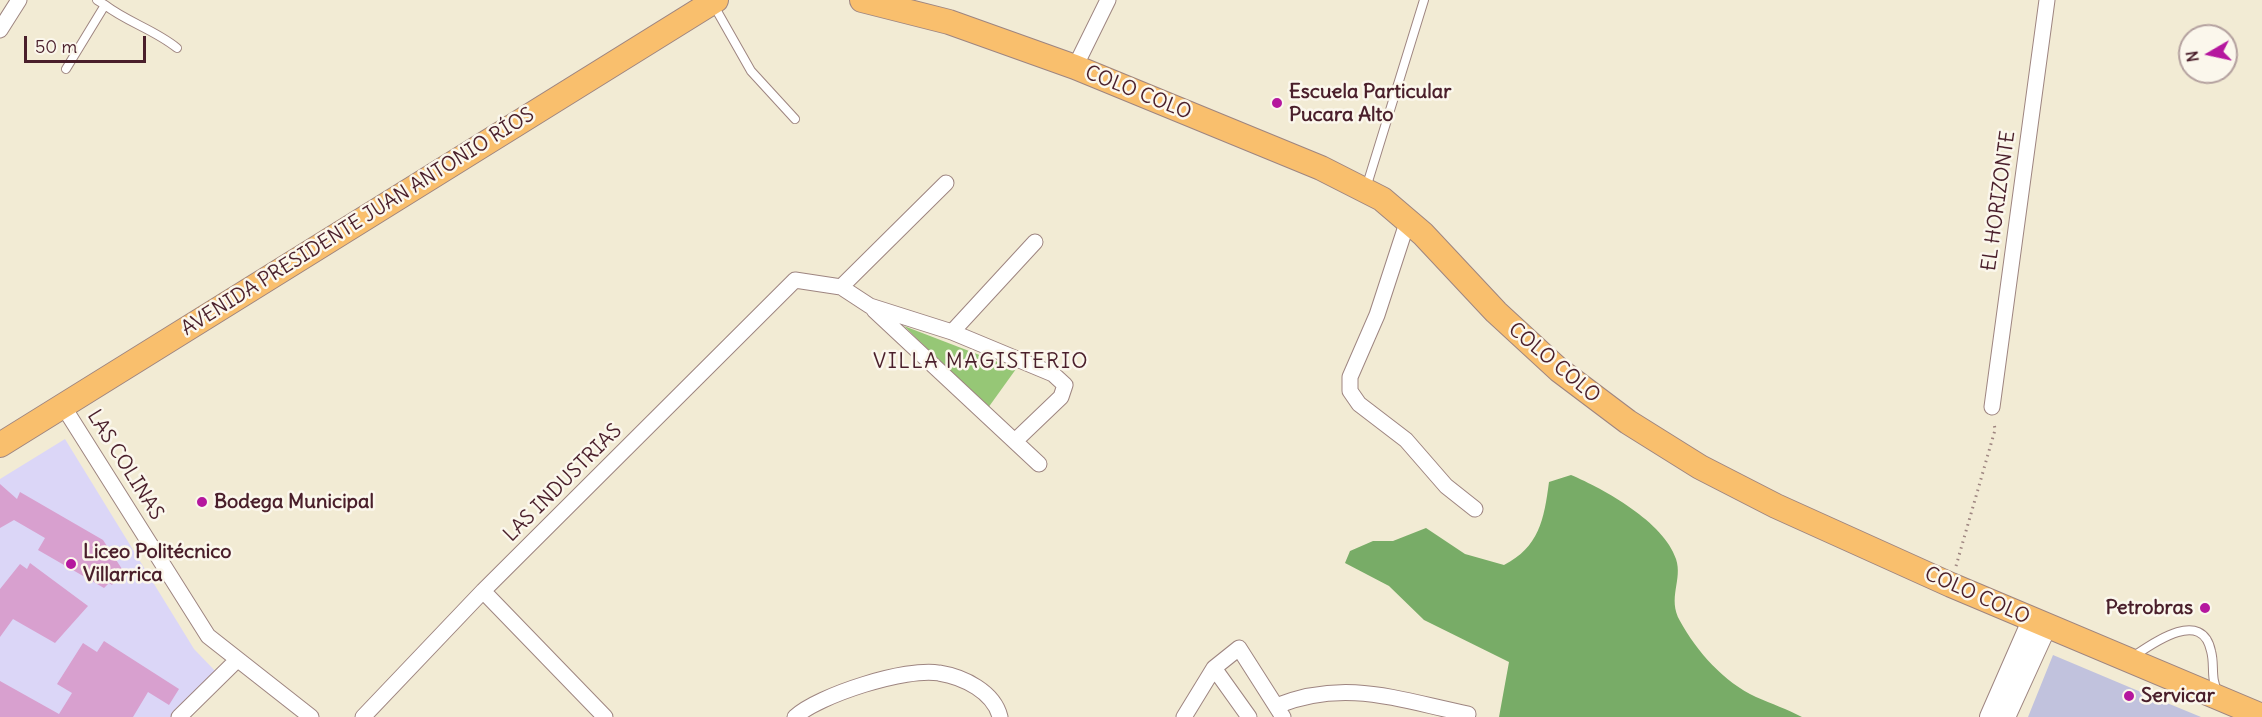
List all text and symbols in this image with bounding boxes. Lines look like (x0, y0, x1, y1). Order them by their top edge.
scale bar (27, 24, 148, 62)
north arrow (2178, 24, 2238, 84)
text: 50 m (35, 35, 77, 58)
text: N (2181, 49, 2203, 64)
street label: COLO COLO (1081, 61, 1195, 125)
place label: Escuela Particular Pucara Alto (1289, 80, 1451, 127)
marker: Escuela Particular Pucara Alto (1270, 96, 1284, 110)
street label: AVENIDA PRESIDENTE JUAN ANTONIO RÍOS (177, 103, 539, 341)
street label: EL HORIZONTE (1977, 129, 2021, 273)
street label: COLO COLO (1503, 318, 1605, 408)
district label: VILLA MAGISTERIO (873, 349, 1089, 375)
street label: LAS COLINAS (82, 406, 168, 524)
street label: LAS INDUSTRIAS (499, 419, 627, 547)
place label: Bodega Municipal (214, 490, 374, 514)
marker: Bodega Municipal (195, 495, 209, 509)
place label: Liceo Politécnico Villarrica (83, 540, 232, 587)
marker: Liceo Politécnico Villarrica (64, 557, 78, 571)
street label: COLO COLO (1921, 562, 2033, 630)
place label: Petrobras (2106, 596, 2193, 620)
marker: Petrobras (2198, 601, 2212, 615)
place label: Servicar (2141, 684, 2215, 708)
marker: Servicar (2122, 689, 2136, 703)

